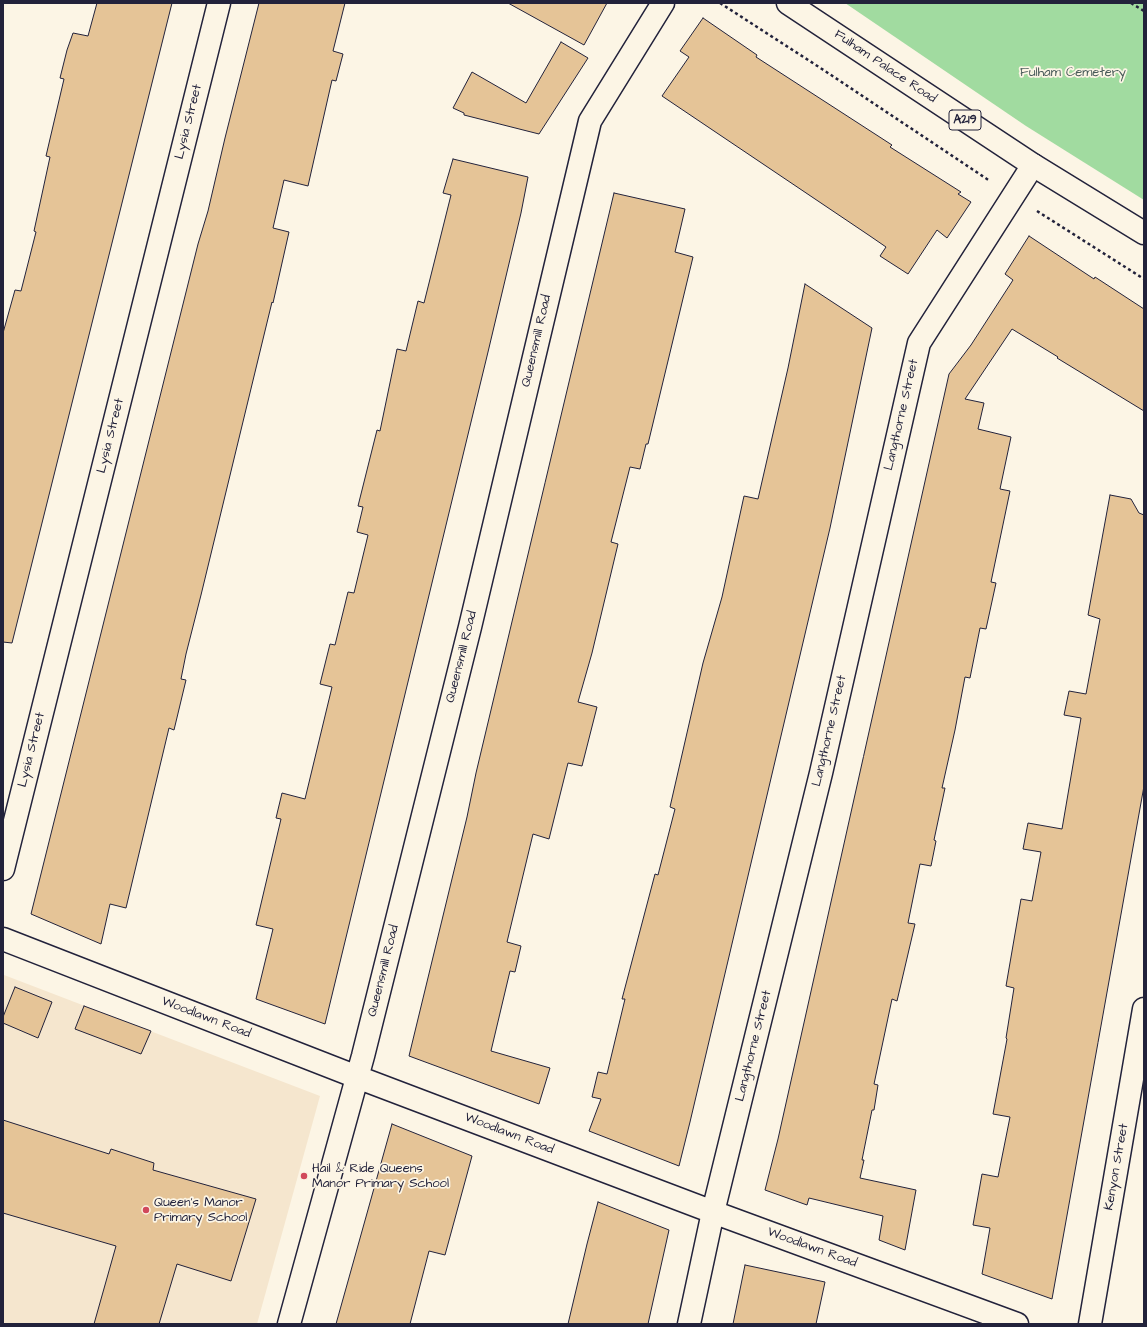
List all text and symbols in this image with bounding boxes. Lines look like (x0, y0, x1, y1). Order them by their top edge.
street label: Fulham Palace Road (831, 27, 939, 107)
park label: Fulham Cemetery (1020, 65, 1126, 81)
street label: Lysia Street (172, 83, 206, 161)
road number: A219 (949, 110, 981, 130)
street label: Queensmill Road (519, 293, 555, 389)
street label: Langthorne Street (882, 358, 922, 472)
street label: Lysia Street (94, 397, 128, 475)
street label: Queensmill Road (443, 609, 481, 705)
street label: Langthorne Street (810, 674, 850, 788)
street label: Lysia Street (15, 711, 49, 789)
street label: Queensmill Road (365, 923, 403, 1019)
street label: Langthorne Street (733, 989, 775, 1103)
street label: Woodlawn Road (159, 994, 253, 1042)
street label: Woodlawn Road (462, 1110, 556, 1158)
street label: Kenyon Street (1102, 1122, 1132, 1212)
place label: Hail & Ride Queens Manor Primary School (312, 1161, 449, 1192)
marker: Hail & Ride Queens Manor Primary School (299, 1171, 309, 1181)
place label: Queen's Manor Primary School (154, 1195, 247, 1226)
marker: Queen's Manor Primary School (141, 1205, 151, 1215)
street label: Woodlawn Road (765, 1225, 859, 1271)

